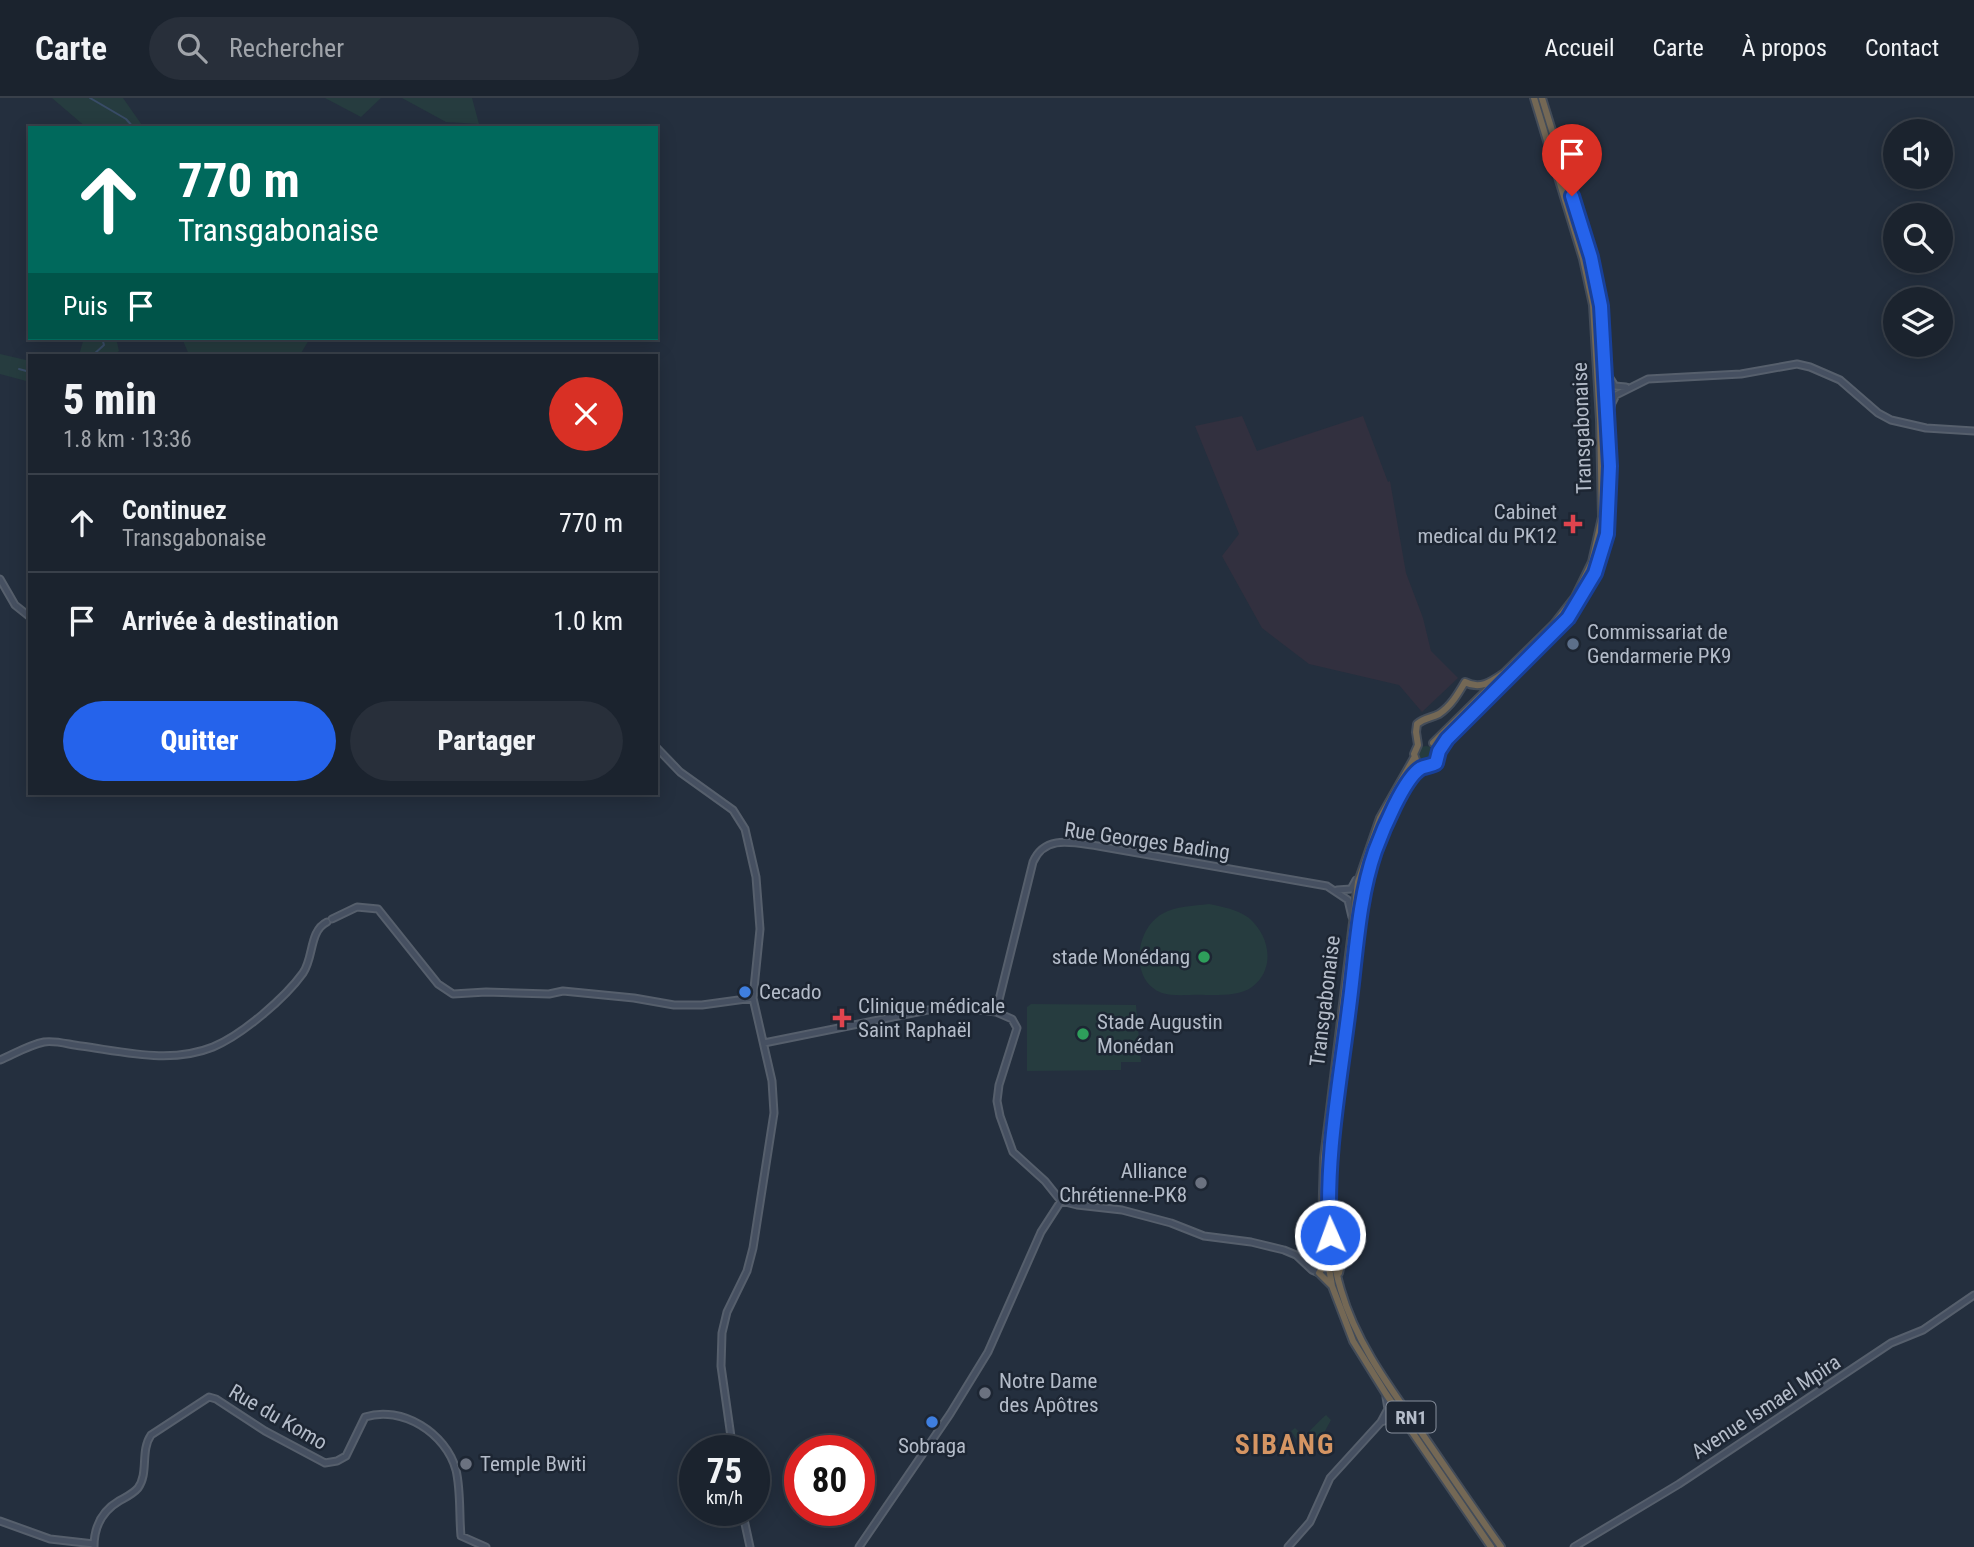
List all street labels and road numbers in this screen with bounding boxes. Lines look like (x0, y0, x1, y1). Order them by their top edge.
street label: Transgabonaise (1568, 362, 1596, 494)
street label: Rue Georges Bading (1063, 818, 1231, 864)
street label: Transgabonaise (1305, 934, 1345, 1068)
street label: Avenue Ismael Mpira (1687, 1350, 1845, 1464)
street label: Rue du Komo (225, 1379, 331, 1455)
road number: RN1 (1386, 1401, 1436, 1432)

